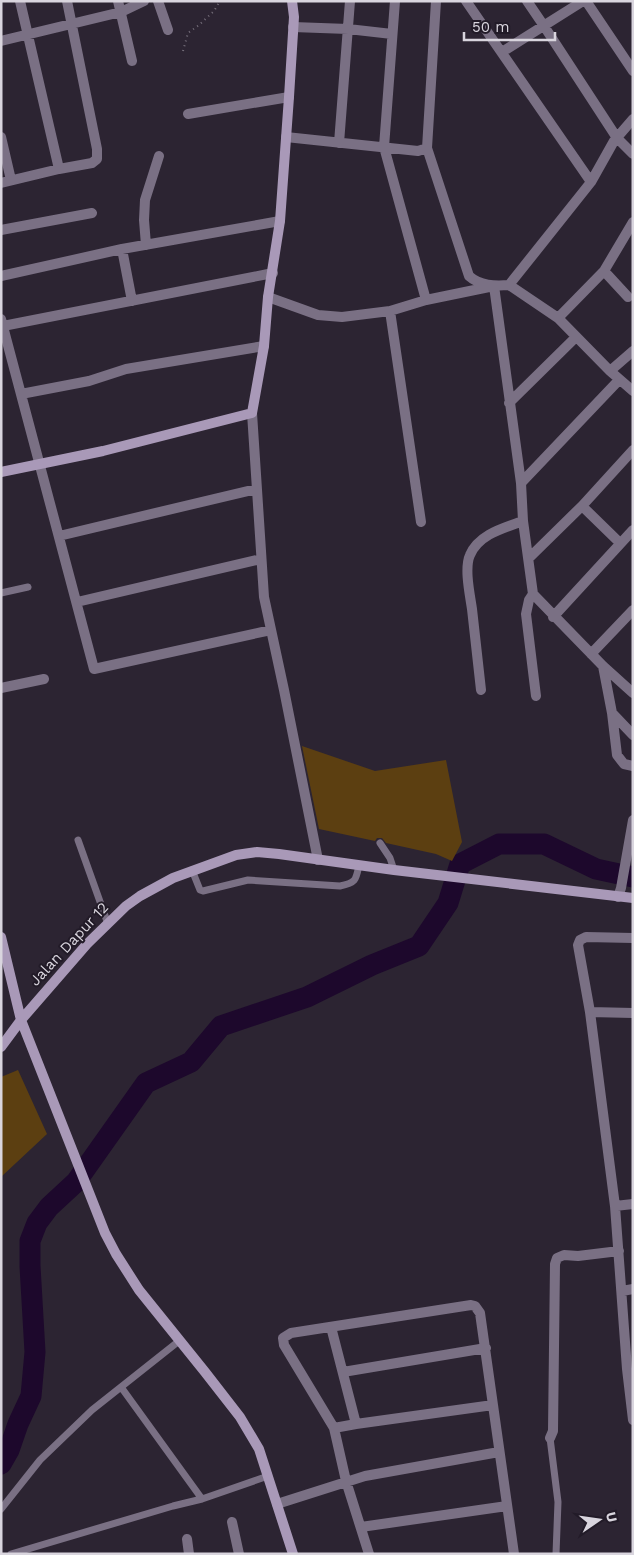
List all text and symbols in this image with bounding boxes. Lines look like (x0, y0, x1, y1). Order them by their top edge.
scale bar (464, 10, 555, 42)
text: 50 m (472, 18, 509, 36)
street label: Jalan Dapur 12 (26, 899, 112, 989)
north arrow (574, 1495, 624, 1545)
text: U (603, 1510, 621, 1524)

